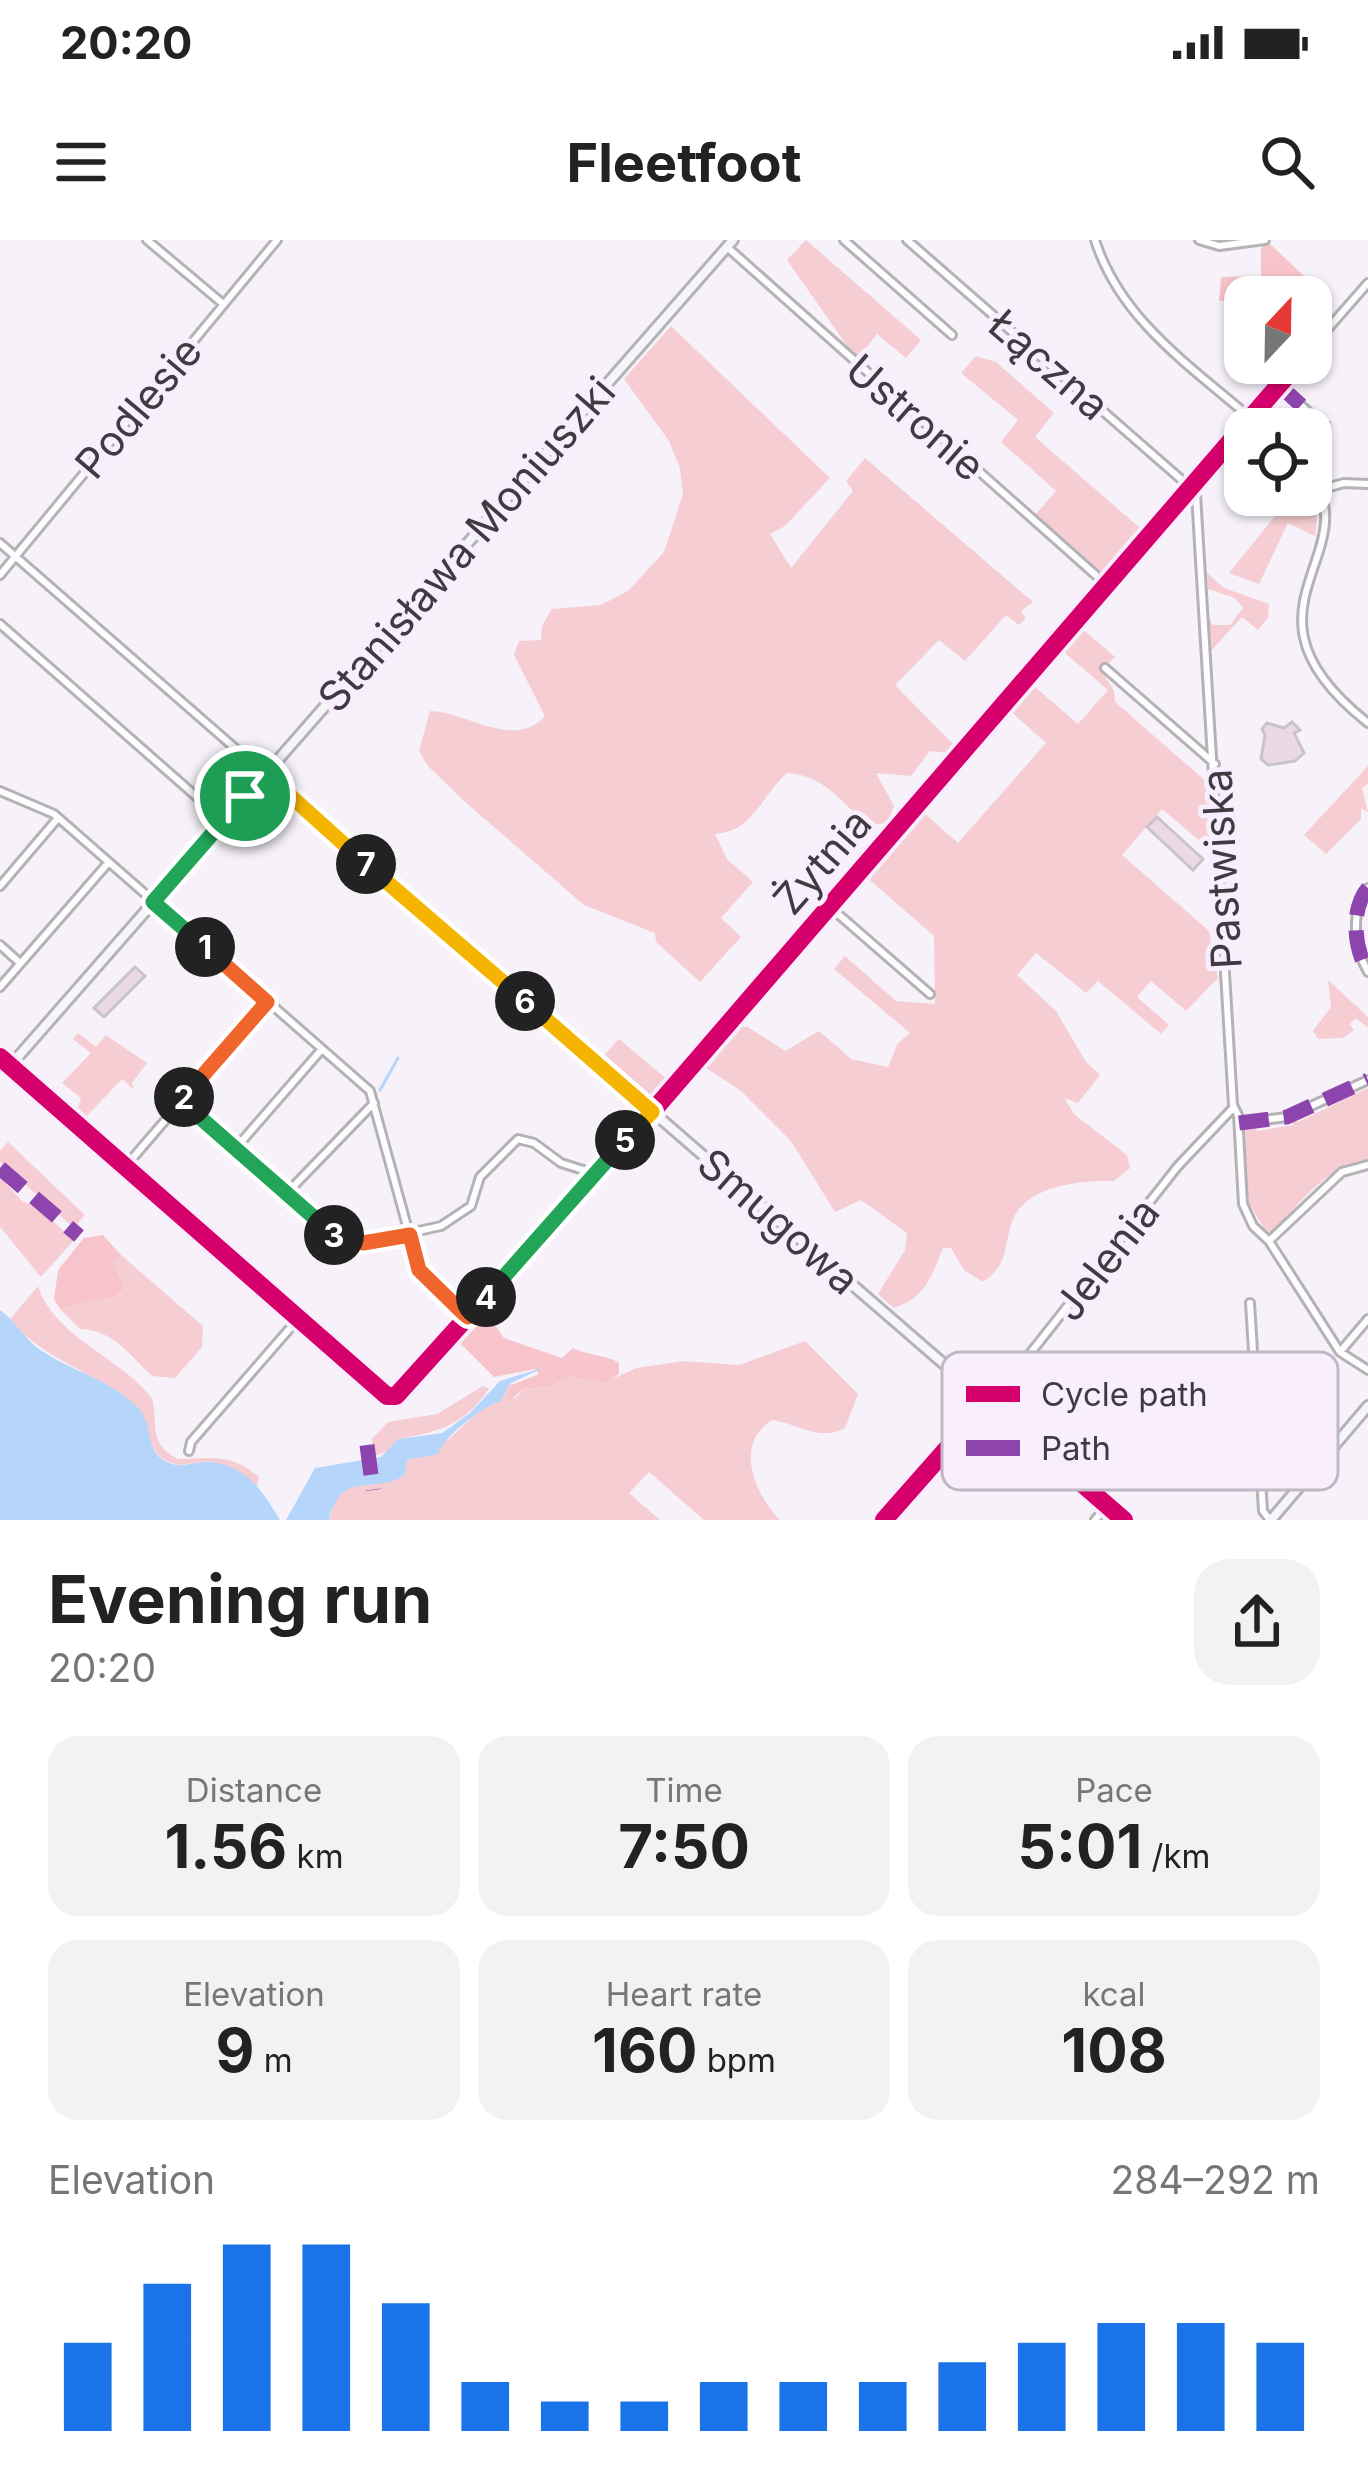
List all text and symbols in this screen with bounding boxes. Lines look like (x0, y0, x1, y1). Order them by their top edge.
text: 20:20 (60, 15, 192, 70)
icon: menu (48, 129, 114, 195)
icon: search (1254, 129, 1320, 195)
text: Fleetfoot (566, 130, 802, 195)
north arrow (1224, 276, 1332, 384)
map controls (1224, 276, 1332, 516)
street label: Łączna (978, 298, 1120, 430)
street label: Podlesie (64, 326, 212, 488)
street label: Ustronie (836, 343, 996, 491)
street label: Stanisława Moniuszki (307, 366, 625, 722)
button: locate (1224, 408, 1332, 516)
pin (194, 745, 296, 847)
icon: arrive (212, 763, 278, 829)
street label: Pastwiska (1190, 768, 1252, 970)
street label: Żytnia (762, 798, 882, 924)
pin: 7 (336, 834, 396, 894)
text: 7 (356, 844, 376, 884)
pin: 1 (175, 917, 235, 977)
text: 1 (198, 927, 212, 967)
pin: 6 (495, 971, 555, 1031)
text: 6 (514, 981, 536, 1021)
pin: 2 (154, 1067, 214, 1127)
text: 2 (174, 1077, 194, 1117)
pin: 5 (595, 1110, 655, 1170)
text: 5 (614, 1120, 636, 1160)
street label: Smugowa (688, 1137, 870, 1305)
street label: Jelenia (1042, 1187, 1170, 1331)
pin: 3 (304, 1205, 364, 1265)
text: 3 (323, 1215, 345, 1255)
pin: 4 (456, 1267, 516, 1327)
text: 4 (475, 1277, 497, 1317)
legend (942, 1352, 1338, 1490)
text: Cycle path (1041, 1374, 1208, 1414)
text: Path (1041, 1428, 1111, 1468)
text: Evening run (48, 1559, 432, 1639)
button: share (1194, 1559, 1320, 1685)
text: 20:20 (48, 1644, 156, 1691)
text: Distance (186, 1770, 322, 1810)
text: Time (645, 1770, 723, 1810)
text: Pace (1075, 1770, 1153, 1810)
text: 1.56 (164, 1810, 287, 1882)
text: 7:50 (618, 1810, 750, 1882)
text: 5:01 (1018, 1810, 1142, 1882)
text: km (287, 1836, 344, 1876)
text: /km (1142, 1836, 1210, 1876)
text: Elevation (183, 1974, 325, 2014)
text: Heart rate (606, 1974, 762, 2014)
text: kcal (1082, 1974, 1146, 2014)
text: 9 (215, 2014, 254, 2086)
text: 160 (592, 2014, 697, 2086)
text: 108 (1061, 2014, 1167, 2086)
text: m (254, 2040, 293, 2080)
text: bpm (697, 2040, 776, 2080)
text: Elevation (48, 2156, 215, 2203)
text: 284–292 m (1111, 2156, 1320, 2203)

